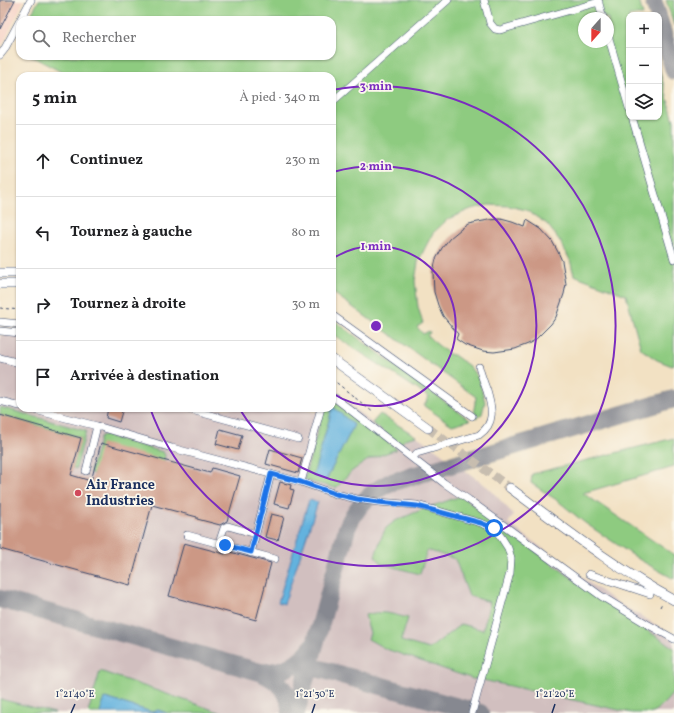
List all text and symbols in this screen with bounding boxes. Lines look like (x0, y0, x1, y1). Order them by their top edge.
north arrow (578, 12, 614, 48)
map controls (626, 12, 662, 120)
button: + (626, 12, 662, 48)
search box (16, 16, 336, 60)
icon: search (30, 27, 52, 49)
text: Rechercher (62, 28, 136, 49)
button: − (626, 48, 662, 84)
text: 3 min (360, 79, 392, 95)
button: layers (626, 84, 662, 120)
text: 5 min (32, 87, 77, 110)
text: À pied · 340 m (240, 89, 320, 107)
icon: ahead (32, 150, 54, 172)
text: Continuez (70, 150, 143, 171)
text: 230 m (285, 152, 320, 170)
text: 2 min (360, 159, 392, 175)
icon: left (32, 222, 54, 244)
text: Tournez à gauche (70, 222, 192, 243)
text: 80 m (291, 224, 320, 242)
text: 1 min (361, 239, 392, 255)
icon: right (32, 294, 54, 316)
text: Tournez à droite (70, 294, 186, 315)
text: 30 m (292, 296, 320, 314)
centre of rings (369, 319, 383, 333)
icon: arrive (32, 366, 54, 388)
text: Arrivée à destination (70, 366, 219, 387)
place label: Air France Industries (86, 476, 155, 511)
marker: Air France Industries (73, 488, 83, 498)
route start (485, 519, 503, 537)
route end (216, 536, 234, 554)
text: 1°21'40"E (56, 687, 94, 701)
text: 1°21'30"E (296, 687, 334, 701)
text: 1°21'20"E (535, 687, 575, 701)

